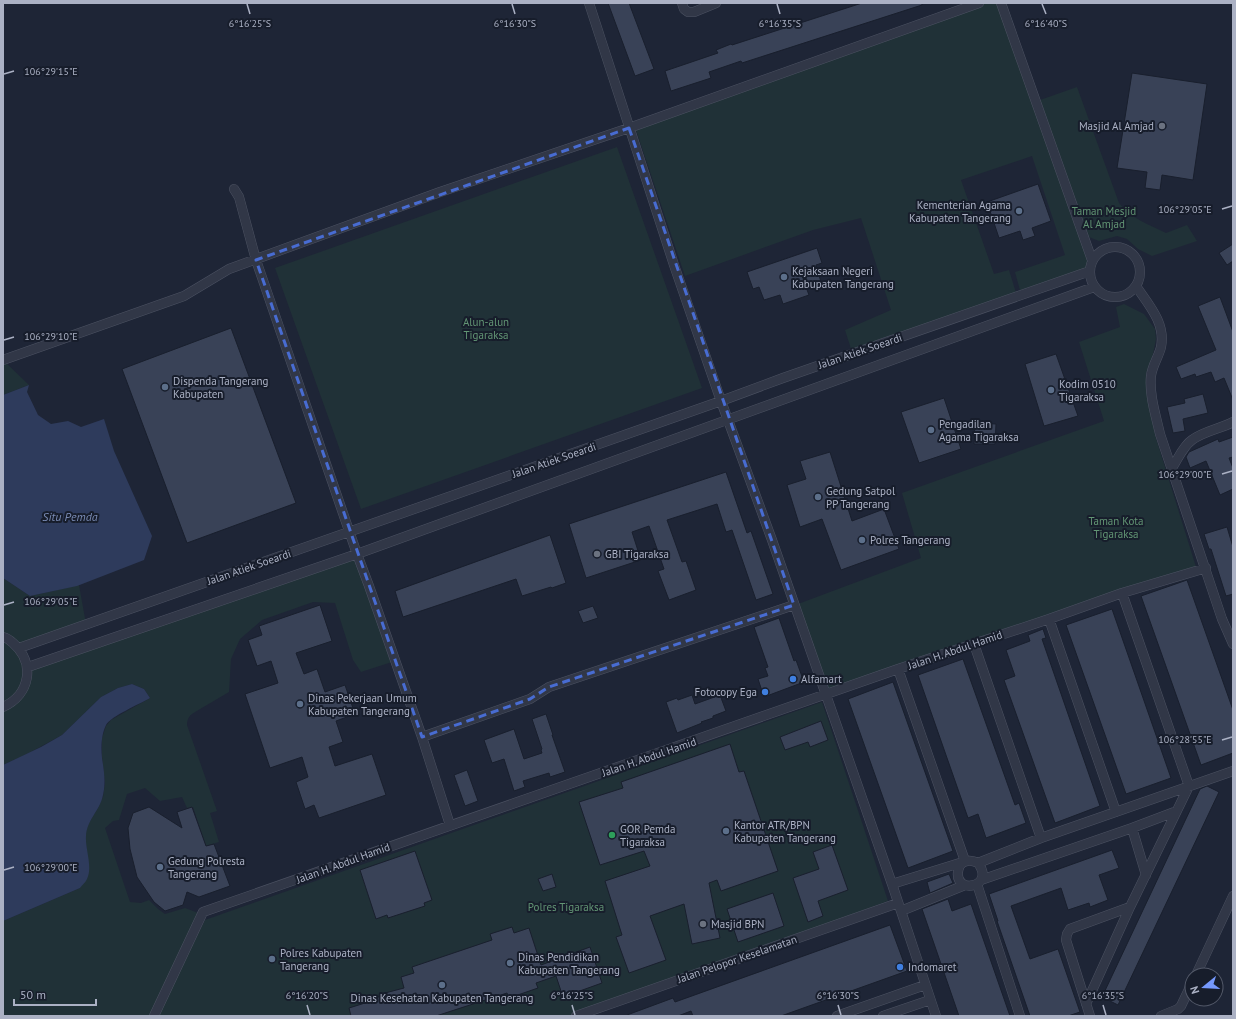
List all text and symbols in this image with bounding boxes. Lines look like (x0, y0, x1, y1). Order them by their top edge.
text: 6°16'25"S (229, 17, 271, 30)
text: 6°16'30"S (494, 17, 536, 30)
text: 6°16'35"S (759, 17, 801, 30)
text: 6°16'40"S (1025, 17, 1067, 30)
text: 106°29'15"E (24, 65, 78, 78)
place label: Masjid Al Amjad (1079, 119, 1154, 133)
marker: Masjid Al Amjad (1157, 121, 1167, 131)
place label: Kementerian Agama Kabupaten Tangerang (909, 198, 1011, 225)
text: 106°29'05"E (1158, 203, 1212, 216)
park label: Taman Mesjid Al Amjad (1072, 204, 1136, 231)
marker: Kementerian Agama Kabupaten Tangerang (1014, 206, 1024, 216)
place label: Kejaksaan Negeri Kabupaten Tangerang (792, 264, 894, 291)
marker: Kejaksaan Negeri Kabupaten Tangerang (779, 272, 789, 282)
park label: Alun-alun Tigaraksa (463, 315, 509, 342)
text: 106°29'10"E (24, 330, 78, 343)
street label: Jalan Atiek Soeardi (815, 330, 904, 372)
place label: Dispenda Tangerang Kabupaten (173, 374, 268, 401)
place label: Kodim 0510 Tigaraksa (1059, 377, 1116, 404)
marker: Dispenda Tangerang Kabupaten (160, 382, 170, 392)
marker: Kodim 0510 Tigaraksa (1046, 385, 1056, 395)
place label: Pengadilan Agama Tigaraksa (939, 417, 1019, 444)
marker: Pengadilan Agama Tigaraksa (926, 425, 936, 435)
street label: Jalan Atiek Soeardi (509, 439, 598, 481)
text: 106°29'00"E (1158, 468, 1212, 481)
place label: Gedung Satpol PP Tangerang (826, 484, 896, 511)
marker: Gedung Satpol PP Tangerang (813, 492, 823, 502)
water label: Situ Pemda (42, 509, 98, 524)
park label: Taman Kota Tigaraksa (1088, 514, 1144, 541)
place label: Polres Tangerang (870, 533, 951, 547)
marker: Polres Tangerang (857, 535, 867, 545)
street label: Jalan Atiek Soeardi (204, 546, 293, 588)
place label: GBI Tigaraksa (605, 547, 669, 561)
marker: GBI Tigaraksa (592, 549, 602, 559)
text: 106°29'05"E (24, 595, 78, 608)
street label: Jalan H. Abdul Hamid (905, 627, 1004, 673)
place label: Alfamart (801, 672, 842, 686)
marker: Alfamart (788, 674, 798, 684)
place label: Fotocopy Ega (695, 685, 757, 699)
marker: Fotocopy Ega (760, 687, 770, 697)
place label: Dinas Pekerjaan Umum Kabupaten Tangerang (308, 691, 417, 718)
marker: Dinas Pekerjaan Umum Kabupaten Tangerang (295, 699, 305, 709)
text: 106°28'55"E (1158, 733, 1212, 746)
street label: Jalan H. Abdul Hamid (599, 734, 698, 780)
place label: Kantor ATR/BPN Kabupaten Tangerang (734, 818, 836, 845)
place label: GOR Pemda Tigaraksa (620, 822, 675, 849)
marker: Kantor ATR/BPN Kabupaten Tangerang (721, 826, 731, 836)
marker: GOR Pemda Tigaraksa (607, 830, 617, 840)
street label: Jalan H. Abdul Hamid (293, 840, 392, 887)
place label: Gedung Polresta Tangerang (168, 854, 245, 881)
text: 106°29'00"E (24, 861, 78, 874)
marker: Gedung Polresta Tangerang (155, 862, 165, 872)
park label: Polres Tigaraksa (528, 900, 604, 914)
place label: Masjid BPN (711, 917, 765, 931)
marker: Masjid BPN (698, 919, 708, 929)
street label: Jalan Pelopor Keselamatan (674, 932, 799, 986)
place label: Polres Kabupaten Tangerang (280, 946, 362, 973)
place label: Dinas Pendidikan Kabupaten Tangerang (518, 950, 620, 977)
marker: Polres Kabupaten Tangerang (267, 954, 277, 964)
marker: Dinas Pendidikan Kabupaten Tangerang (505, 958, 515, 968)
place label: Indomaret (908, 960, 957, 974)
marker: Indomaret (895, 962, 905, 972)
north arrow (1184, 967, 1224, 1007)
marker: Dinas Kesehatan Kabupaten Tangerang (437, 980, 447, 990)
scale bar (14, 981, 96, 1007)
text: N (1187, 984, 1202, 996)
text: 50 m (20, 987, 46, 1002)
text: 6°16'20"S (286, 989, 328, 1002)
text: 6°16'25"S (551, 989, 593, 1002)
text: 6°16'30"S (817, 989, 859, 1002)
text: 6°16'35"S (1082, 989, 1124, 1002)
place label: Dinas Kesehatan Kabupaten Tangerang (351, 991, 533, 1005)

